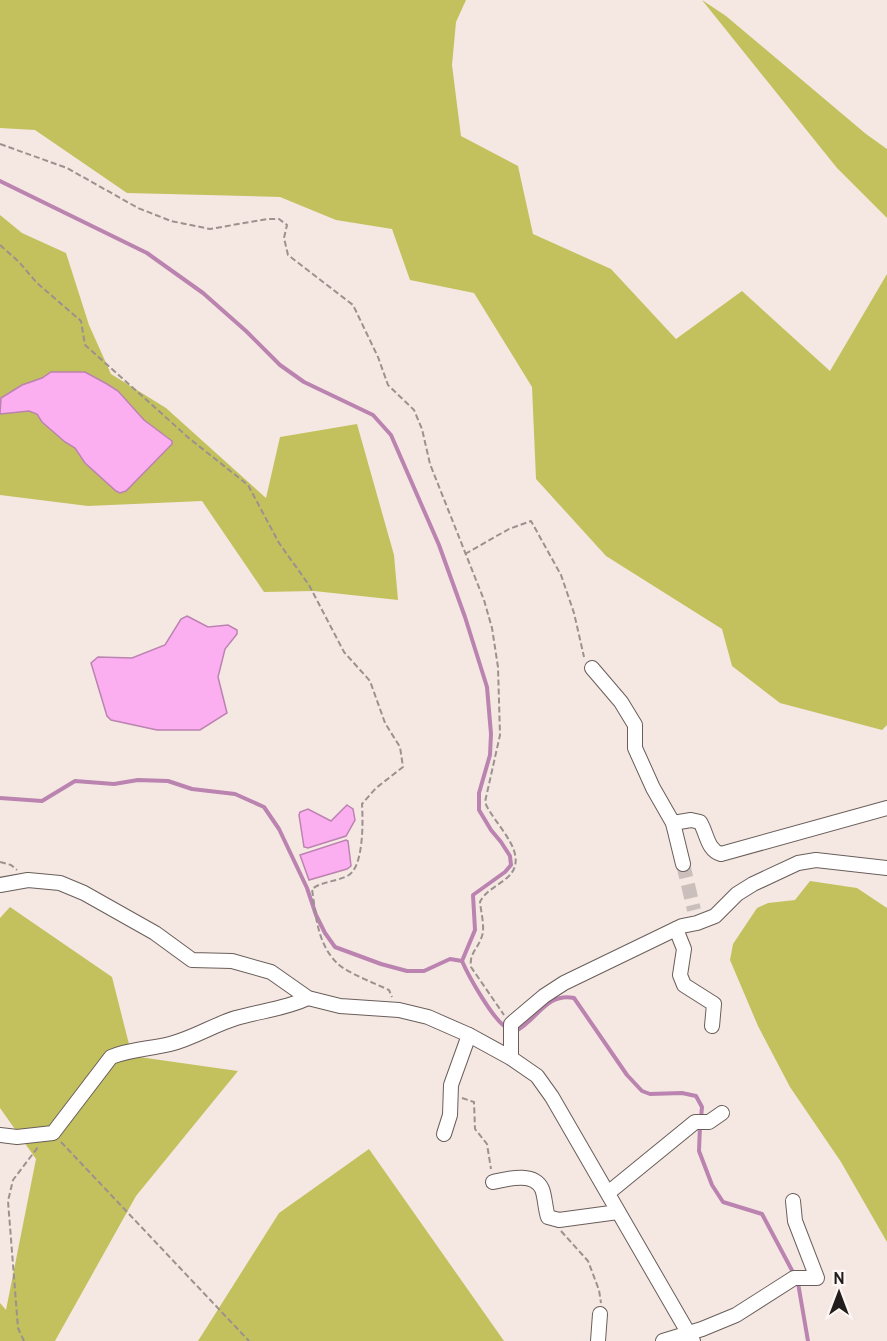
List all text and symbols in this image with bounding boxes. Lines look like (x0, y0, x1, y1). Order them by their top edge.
north arrow (809, 1263, 869, 1323)
text: N (833, 1270, 845, 1290)

